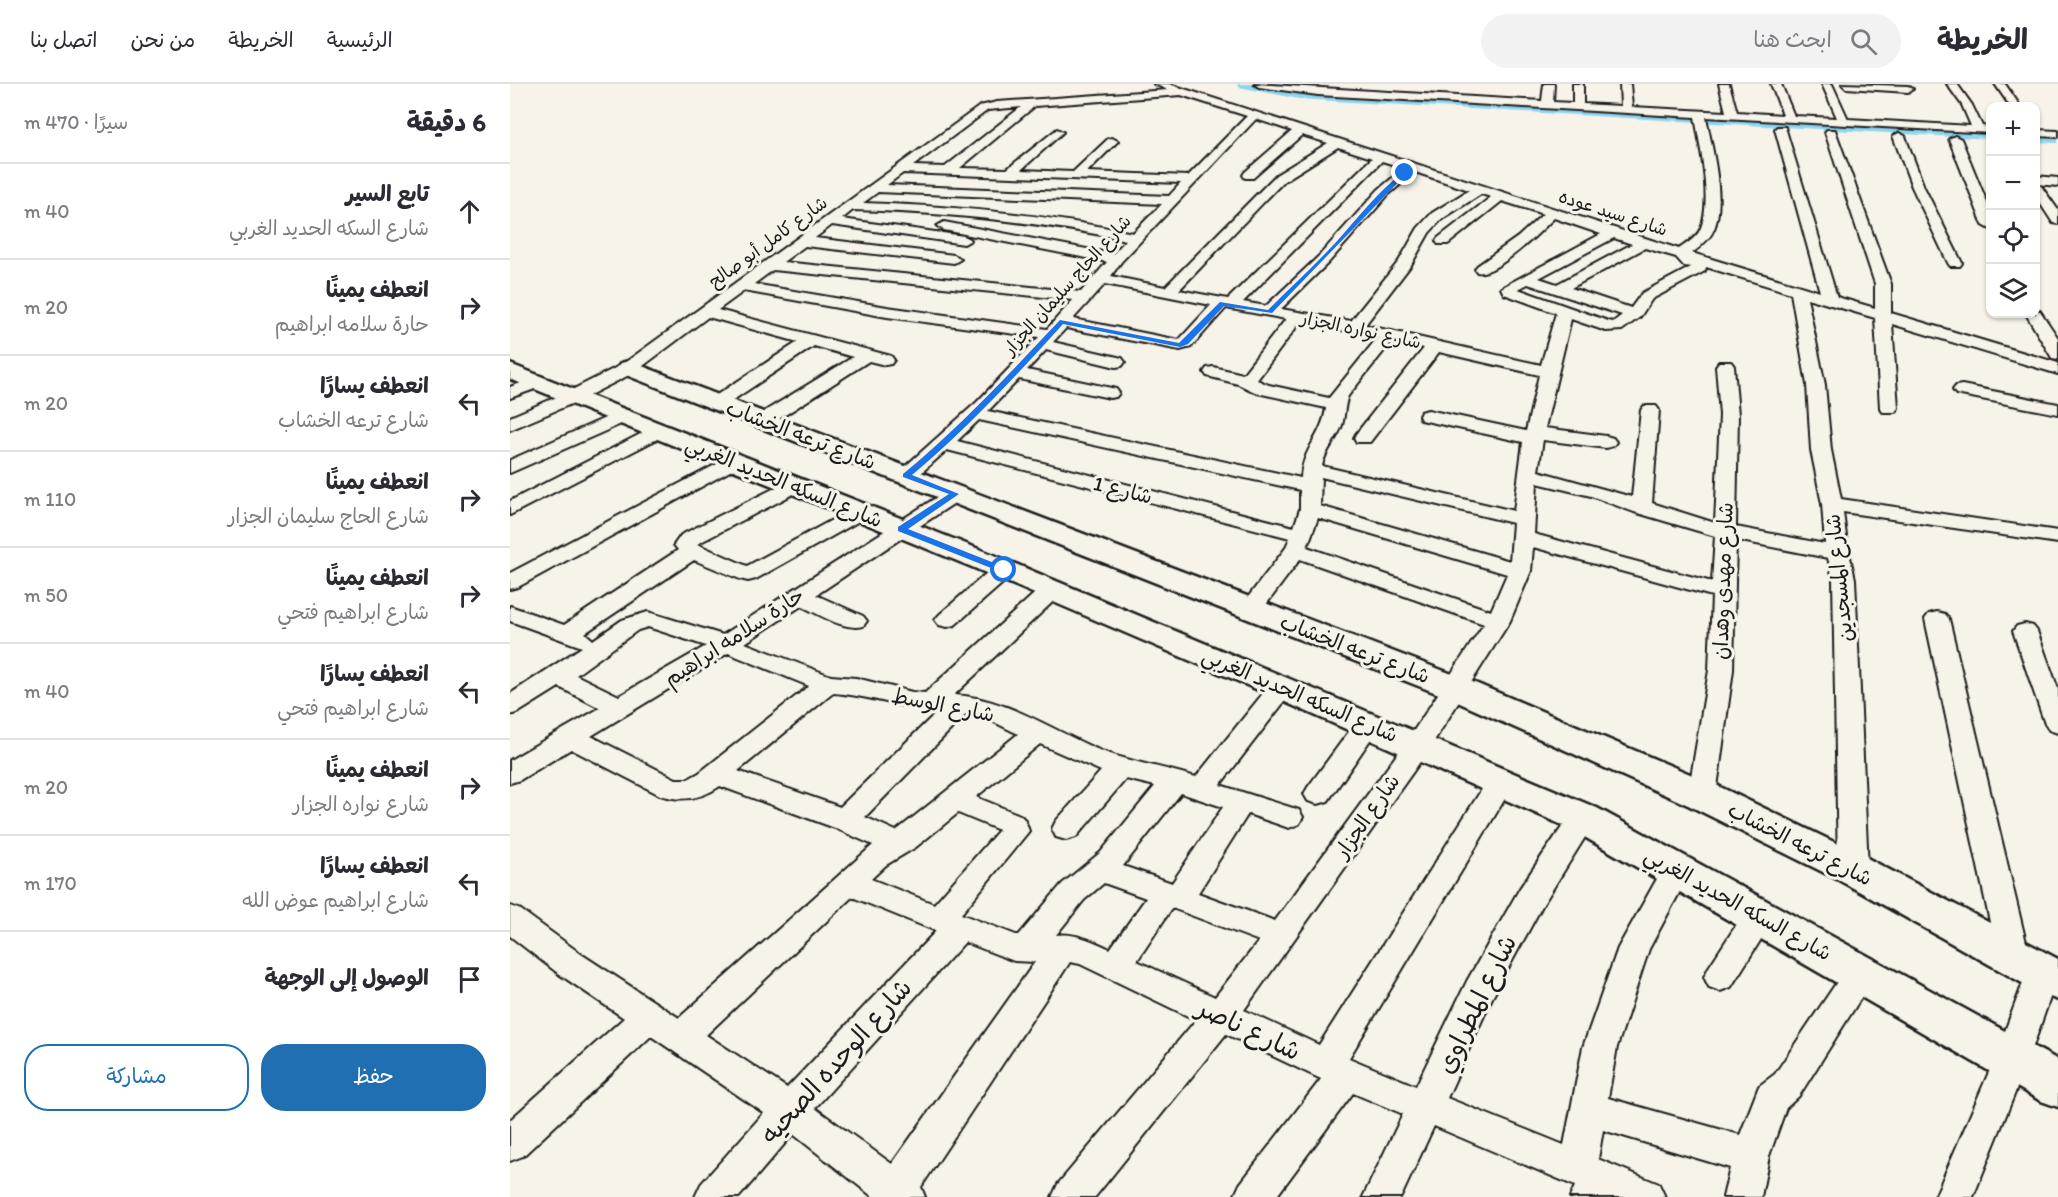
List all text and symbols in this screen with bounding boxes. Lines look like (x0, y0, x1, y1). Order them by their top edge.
search box (1481, 14, 1901, 68)
text: الخريطة (1937, 22, 2028, 56)
icon: search (1847, 25, 1880, 58)
text: ابحث هنا (1753, 26, 1832, 53)
text: اتصل بنا (30, 27, 98, 52)
text: من نحن (131, 27, 195, 52)
text: الخريطة (228, 27, 294, 52)
text: الرئيسية (327, 27, 393, 52)
map controls (1986, 102, 2040, 318)
button: + (1986, 102, 2040, 156)
text: 6 دقيقة (406, 106, 486, 138)
text: سيرًا · 470 m (24, 110, 128, 134)
button: − (1986, 156, 2040, 210)
route end (1391, 159, 1417, 185)
text: تابع السير (346, 180, 429, 207)
street label: شارع سيد عوده (1556, 185, 1670, 242)
street label: شارع كامل أبو صالح (704, 192, 832, 293)
icon: ahead (453, 195, 486, 228)
text: 40 m (24, 199, 70, 223)
street label: شارع الحاج سليمان الجزار (997, 210, 1136, 362)
button: locate (1986, 210, 2040, 264)
text: شارع السكه الحديد الغربي (229, 216, 429, 240)
button: layers (1986, 264, 2040, 318)
text: انعطف يمينًا (326, 276, 429, 303)
icon: right (453, 291, 486, 324)
text: 20 m (24, 295, 68, 319)
street label: شارع نواره الجزار (1297, 306, 1423, 354)
text: حارة سلامه ابراهيم (275, 312, 429, 336)
text: انعطف يسارًا (320, 372, 429, 399)
icon: left (453, 387, 486, 420)
text: 20 m (24, 391, 68, 415)
street label: شارع ترعه الخشاب (722, 394, 880, 477)
text: شارع ترعه الخشاب (278, 408, 429, 432)
street label: شارع السكه الحديد الغربي (679, 431, 886, 539)
text: انعطف يمينًا (326, 468, 429, 495)
street label: شارع 1 (1090, 470, 1155, 512)
icon: right (453, 483, 486, 516)
text: 110 m (24, 487, 76, 511)
street label: شارع مهدى وهدان (1707, 502, 1741, 660)
text: شارع الحاج سليمان الجزار (228, 504, 429, 528)
street label: شارع المسجدين (1819, 512, 1861, 643)
route start (990, 556, 1016, 582)
text: انعطف يمينًا (326, 564, 429, 591)
icon: right (453, 579, 486, 612)
street label: حارة سلامه ابراهيم (659, 582, 811, 695)
text: 50 m (24, 583, 68, 607)
text: شارع ابراهيم فتحي (277, 600, 429, 624)
street label: شارع ترعه الخشاب (1276, 608, 1434, 691)
street label: شارع السكه الحديد الغربي (1196, 642, 1402, 754)
text: انعطف يسارًا (320, 660, 429, 687)
icon: left (453, 675, 486, 708)
text: 40 m (24, 679, 70, 703)
street label: شارع الوسط (889, 682, 997, 730)
text: شارع ابراهيم فتحي (277, 696, 429, 720)
text: انعطف يمينًا (326, 756, 429, 783)
street label: شارع الجزار (1327, 769, 1407, 866)
icon: right (453, 771, 486, 804)
text: 20 m (24, 775, 68, 799)
text: شارع نواره الجزار (293, 792, 429, 816)
street label: شارع ترعه الخشاب (1723, 796, 1877, 893)
street label: شارع السكه الحديد الغربي (1637, 842, 1836, 972)
text: انعطف يسارًا (320, 852, 429, 879)
icon: left (453, 867, 486, 900)
text: 170 m (24, 871, 77, 895)
text: شارع ابراهيم عوض الله (242, 888, 429, 912)
street label: شارع المطراوي (1429, 929, 1526, 1080)
icon: arrive (453, 963, 486, 996)
text: الوصول إلى الوجهة (264, 964, 429, 991)
street label: شارع الوحده الصحيه (753, 972, 920, 1152)
street label: شارع ناصر (1189, 990, 1306, 1069)
button: مشاركة (24, 1044, 249, 1111)
button: حفظ (261, 1044, 486, 1111)

